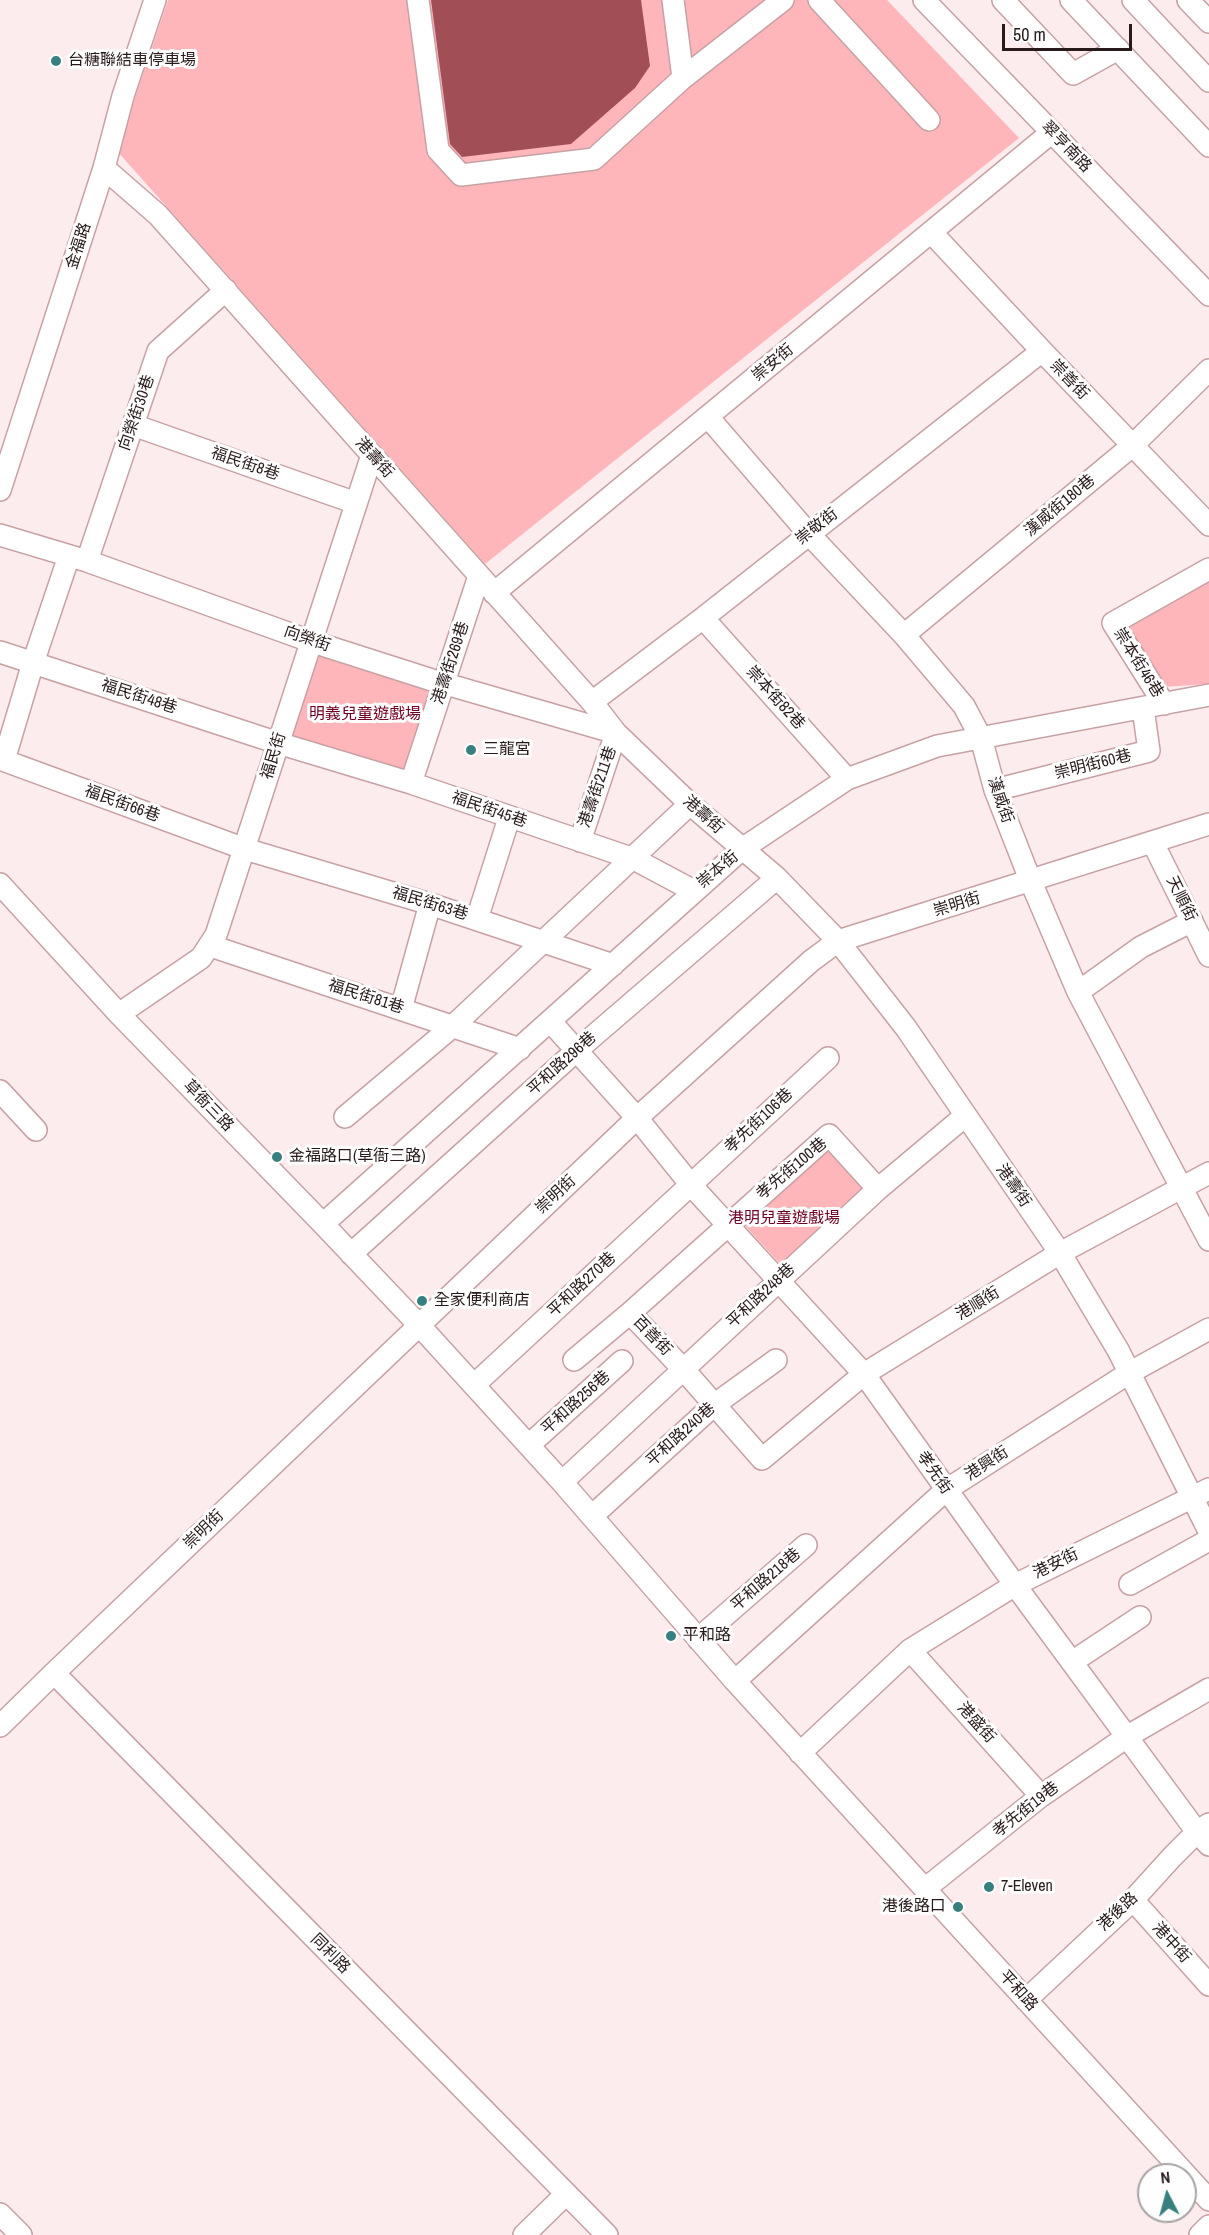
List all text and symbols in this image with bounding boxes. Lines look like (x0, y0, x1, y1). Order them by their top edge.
scale bar (1005, 12, 1136, 50)
text: 50 m (1013, 22, 1046, 47)
place label: 台糖聯結車停車場 (68, 51, 196, 71)
marker: 台糖聯結車停車場 (49, 54, 63, 68)
street label: 翠亨南路 (1037, 117, 1095, 177)
street label: 金福路 (62, 220, 96, 272)
street label: 崇安街 (748, 340, 798, 386)
street label: 崇善街 (1045, 356, 1093, 404)
street label: 向榮街30巷 (115, 373, 159, 453)
street label: 港壽街 (351, 434, 397, 482)
street label: 福民街8巷 (208, 443, 282, 485)
street label: 漢威街180巷 (1021, 471, 1099, 541)
street label: 崇敬街 (792, 505, 842, 549)
street label: 港壽街269巷 (429, 619, 473, 707)
street label: 向榮街 (281, 622, 333, 656)
street label: 崇本街46巷 (1109, 625, 1167, 701)
street label: 崇本街82巷 (742, 662, 808, 734)
street label: 福民街48巷 (99, 676, 179, 718)
park label: 明義兒童遊戲場 (309, 705, 421, 725)
street label: 福民街 (258, 730, 290, 782)
place label: 三龍宮 (483, 740, 531, 760)
marker: 三龍宮 (464, 743, 478, 757)
street label: 港壽街211巷 (575, 744, 621, 830)
street label: 崇明街60巷 (1053, 746, 1133, 784)
street label: 漢威街 (983, 774, 1017, 826)
street label: 福民街66巷 (82, 782, 162, 826)
street label: 福民街45巷 (449, 788, 529, 832)
street label: 港壽街 (679, 792, 727, 838)
street label: 崇本街 (693, 847, 743, 893)
street label: 天順街 (1162, 873, 1200, 925)
street label: 福民街63巷 (390, 883, 470, 925)
street label: 崇明街 (931, 889, 983, 921)
street label: 福民街81巷 (326, 976, 406, 1018)
street label: 平和路296巷 (524, 1028, 600, 1100)
street label: 草衙三路 (179, 1076, 237, 1136)
street label: 孝先街106巷 (721, 1085, 797, 1157)
street label: 孝先街100巷 (753, 1134, 831, 1204)
place label: 金福路口(草衙三路) (289, 1147, 426, 1167)
marker: 金福路口(草衙三路) (270, 1150, 284, 1164)
street label: 港壽街 (991, 1161, 1035, 1211)
street label: 崇明街 (532, 1172, 580, 1218)
park label: 港明兒童遊戲場 (728, 1209, 840, 1229)
street label: 平和路270巷 (544, 1249, 620, 1321)
street label: 平和路248巷 (723, 1260, 799, 1332)
street label: 港順街 (953, 1283, 1003, 1325)
place label: 全家便利商店 (434, 1291, 530, 1311)
marker: 全家便利商店 (415, 1294, 429, 1308)
street label: 百善街 (628, 1312, 676, 1360)
street label: 平和路256巷 (538, 1367, 614, 1439)
street label: 平和路240巷 (643, 1399, 719, 1471)
street label: 港興街 (962, 1443, 1012, 1485)
street label: 孝先街 (912, 1448, 956, 1498)
street label: 崇明街 (180, 1506, 228, 1554)
street label: 平和路218巷 (727, 1545, 805, 1615)
street label: 港安街 (1030, 1545, 1082, 1583)
place label: 平和路 (683, 1626, 731, 1646)
marker: 平和路 (664, 1629, 678, 1643)
street label: 港盛街 (953, 1699, 999, 1747)
street label: 孝先街19巷 (989, 1778, 1063, 1842)
place label: 7-Eleven (1001, 1877, 1053, 1897)
marker: 7-Eleven (982, 1880, 996, 1894)
street label: 港後路 (1094, 1889, 1142, 1935)
place label: 港後路口 (882, 1897, 946, 1917)
marker: 港後路口 (951, 1900, 965, 1914)
street label: 港中街 (1148, 1919, 1194, 1967)
street label: 同利路 (306, 1930, 354, 1978)
street label: 平和路 (995, 1967, 1041, 2015)
north arrow (1137, 2163, 1197, 2223)
text: N (1159, 2166, 1171, 2189)

